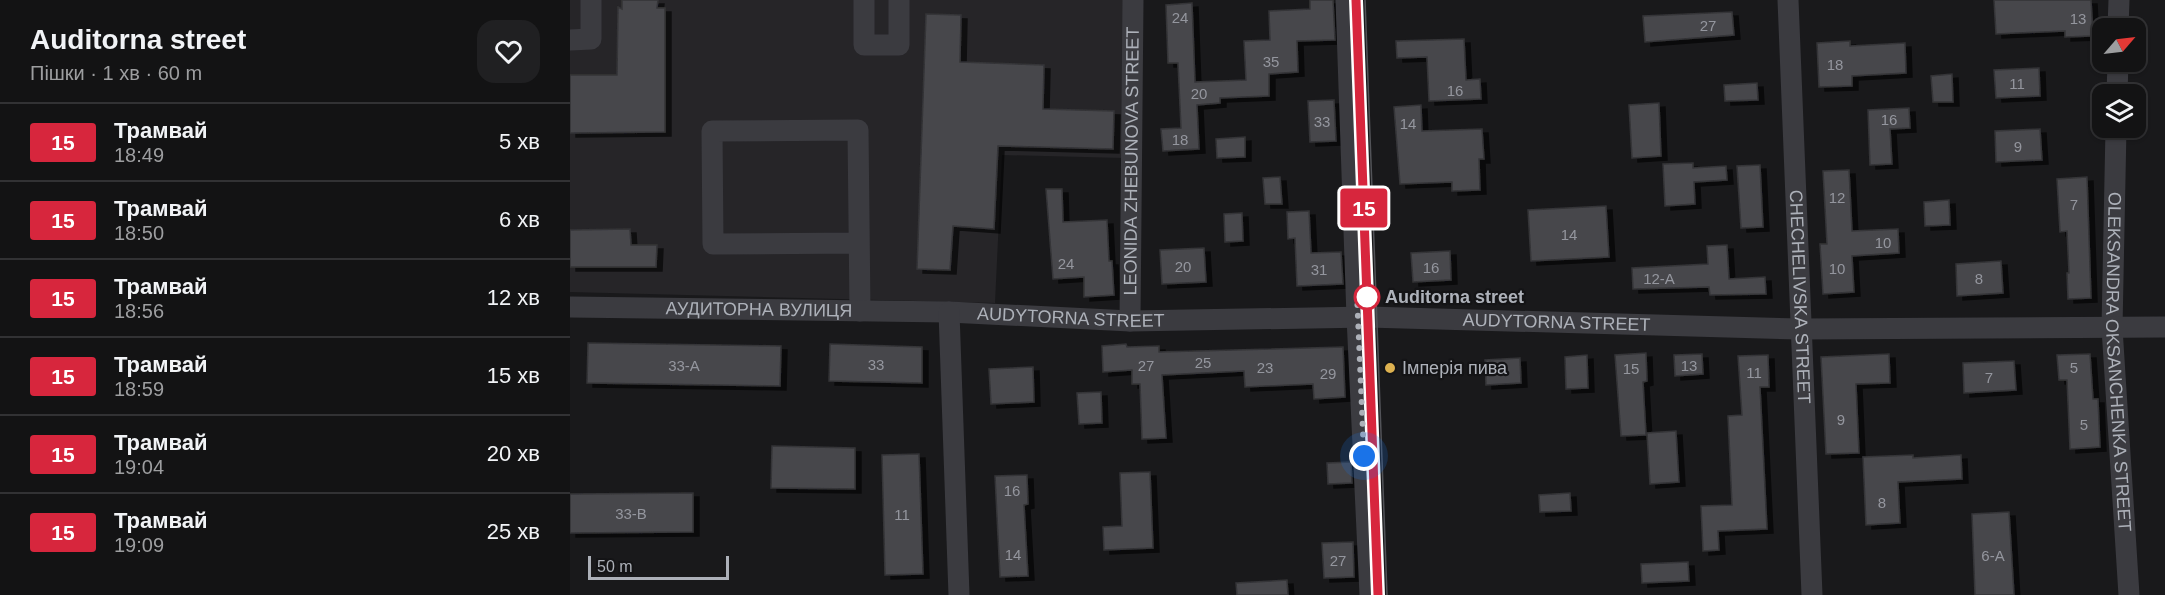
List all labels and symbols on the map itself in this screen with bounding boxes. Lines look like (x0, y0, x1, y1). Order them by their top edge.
house number: 24 (1172, 9, 1188, 26)
house number: 13 (2070, 10, 2086, 27)
house number: 27 (1700, 17, 1716, 34)
north arrow (2092, 18, 2146, 72)
street label: LEONIDA ZHEBUNOVA STREET (1120, 26, 1143, 296)
house number: 35 (1263, 53, 1279, 70)
house number: 18 (1827, 56, 1843, 73)
house number: 11 (2009, 75, 2025, 92)
house number: 16 (1447, 82, 1463, 99)
house number: 20 (1191, 85, 1207, 102)
house number: 16 (1881, 111, 1897, 128)
house number: 33 (1314, 113, 1330, 130)
house number: 14 (1400, 115, 1416, 132)
house number: 18 (1172, 131, 1188, 148)
house number: 9 (2014, 138, 2022, 155)
line badge: 15 (1337, 188, 1391, 228)
street label: CHECHELIVSKA STREET (1786, 189, 1814, 404)
house number: 12 (1829, 189, 1845, 206)
street label: OLEKSANDRA OKSANCHENKA STREET (2102, 192, 2135, 532)
house number: 7 (2070, 196, 2078, 213)
house number: 14 (1561, 226, 1577, 243)
house number: 10 (1875, 234, 1891, 251)
house number: 24 (1058, 255, 1074, 272)
house number: 20 (1175, 258, 1191, 275)
house number: 16 (1423, 259, 1439, 276)
house number: 10 (1829, 260, 1845, 277)
house number: 31 (1311, 261, 1327, 278)
house number: 12-А (1643, 270, 1675, 287)
house number: 8 (1975, 270, 1983, 287)
marker: Auditorna street (1354, 284, 1380, 310)
place label: Auditorna street (1385, 287, 1524, 307)
street label: АУДИТОРНА ВУЛИЦЯ (666, 298, 852, 321)
street label: AUDYTORNA STREET (977, 303, 1165, 331)
street label: AUDYTORNA STREET (1462, 310, 1651, 335)
house number: 25 (1195, 354, 1211, 371)
house number: 33 (868, 356, 884, 373)
house number: 33-А (668, 357, 700, 374)
house number: 27 (1138, 357, 1154, 374)
house number: 13 (1681, 357, 1697, 374)
place label: Імперія пива (1402, 358, 1508, 378)
house number: 23 (1257, 359, 1273, 376)
house number: 5 (2070, 359, 2078, 376)
house number: 15 (1623, 360, 1639, 377)
marker: Імперія пива (1383, 361, 1397, 375)
house number: 11 (1746, 364, 1762, 381)
house number: 29 (1320, 365, 1336, 382)
house number: 7 (1985, 369, 1993, 386)
house number: 9 (1837, 411, 1845, 428)
house number: 5 (2080, 416, 2088, 433)
your location (1349, 441, 1379, 471)
house number: 16 (1004, 482, 1020, 499)
house number: 8 (1878, 494, 1886, 511)
house number: 33-В (615, 505, 647, 522)
house number: 11 (894, 506, 910, 523)
house number: 14 (1005, 546, 1021, 563)
house number: 6-А (1981, 547, 2005, 564)
house number: 27 (1330, 552, 1346, 569)
scale bar (588, 553, 729, 580)

